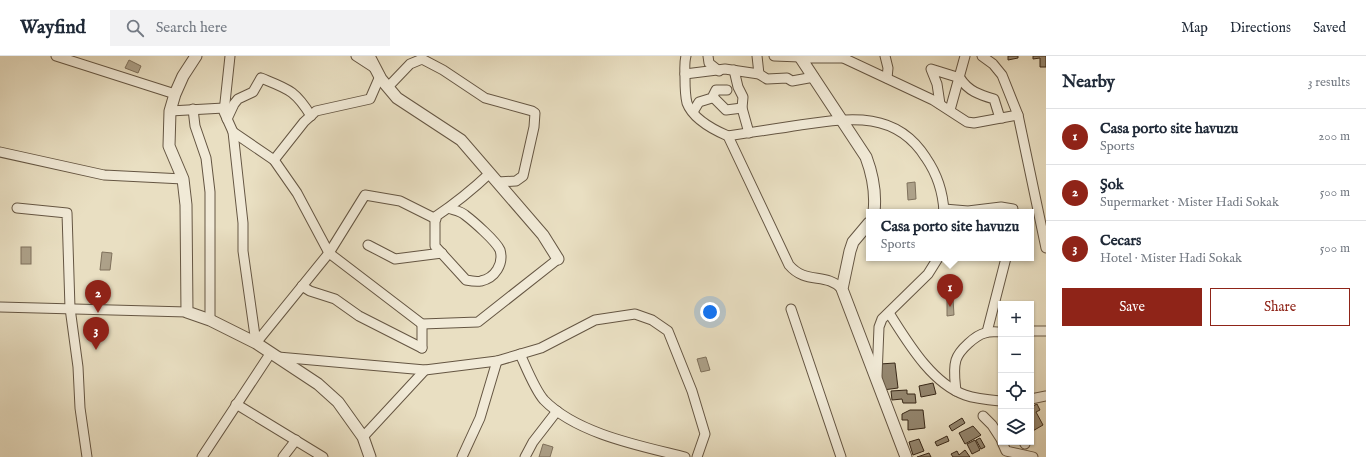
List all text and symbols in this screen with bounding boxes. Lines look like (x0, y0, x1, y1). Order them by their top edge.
search box (110, 10, 390, 46)
text: Wayfind (20, 16, 86, 40)
icon: search (124, 17, 146, 39)
text: Search here (156, 18, 227, 37)
text: Map (1181, 19, 1208, 37)
text: Directions (1230, 19, 1291, 37)
text: Saved (1313, 19, 1346, 37)
text: Nearby (1062, 72, 1115, 93)
text: 3 results (1308, 74, 1350, 91)
text: Casa porto site havuzu (1100, 119, 1238, 138)
text: 1 (1073, 128, 1077, 145)
text: 200 m (1318, 128, 1350, 145)
text: Sports (1100, 138, 1135, 155)
text: Şok (1100, 175, 1124, 194)
text: 2 (1072, 184, 1078, 201)
text: 500 m (1320, 184, 1350, 201)
text: Supermarket · Mister Hadi Sokak (1100, 194, 1279, 211)
popup (866, 209, 1034, 261)
text: Casa porto site havuzu (881, 217, 1019, 236)
text: Cecars (1100, 231, 1141, 250)
text: Sports (881, 236, 915, 253)
text: 3 (1073, 240, 1077, 257)
text: 500 m (1320, 240, 1350, 257)
text: Hotel · Mister Hadi Sokak (1100, 250, 1242, 267)
pin: 1 (937, 274, 963, 307)
pin: 2 (85, 280, 111, 313)
button: Save (1062, 288, 1202, 326)
button: Share (1210, 288, 1350, 326)
map controls (998, 301, 1034, 445)
button: + (998, 301, 1034, 337)
your location (700, 302, 720, 322)
pin: 3 (83, 317, 109, 350)
button: − (998, 337, 1034, 373)
button: locate (998, 373, 1034, 409)
button: layers (998, 409, 1034, 445)

